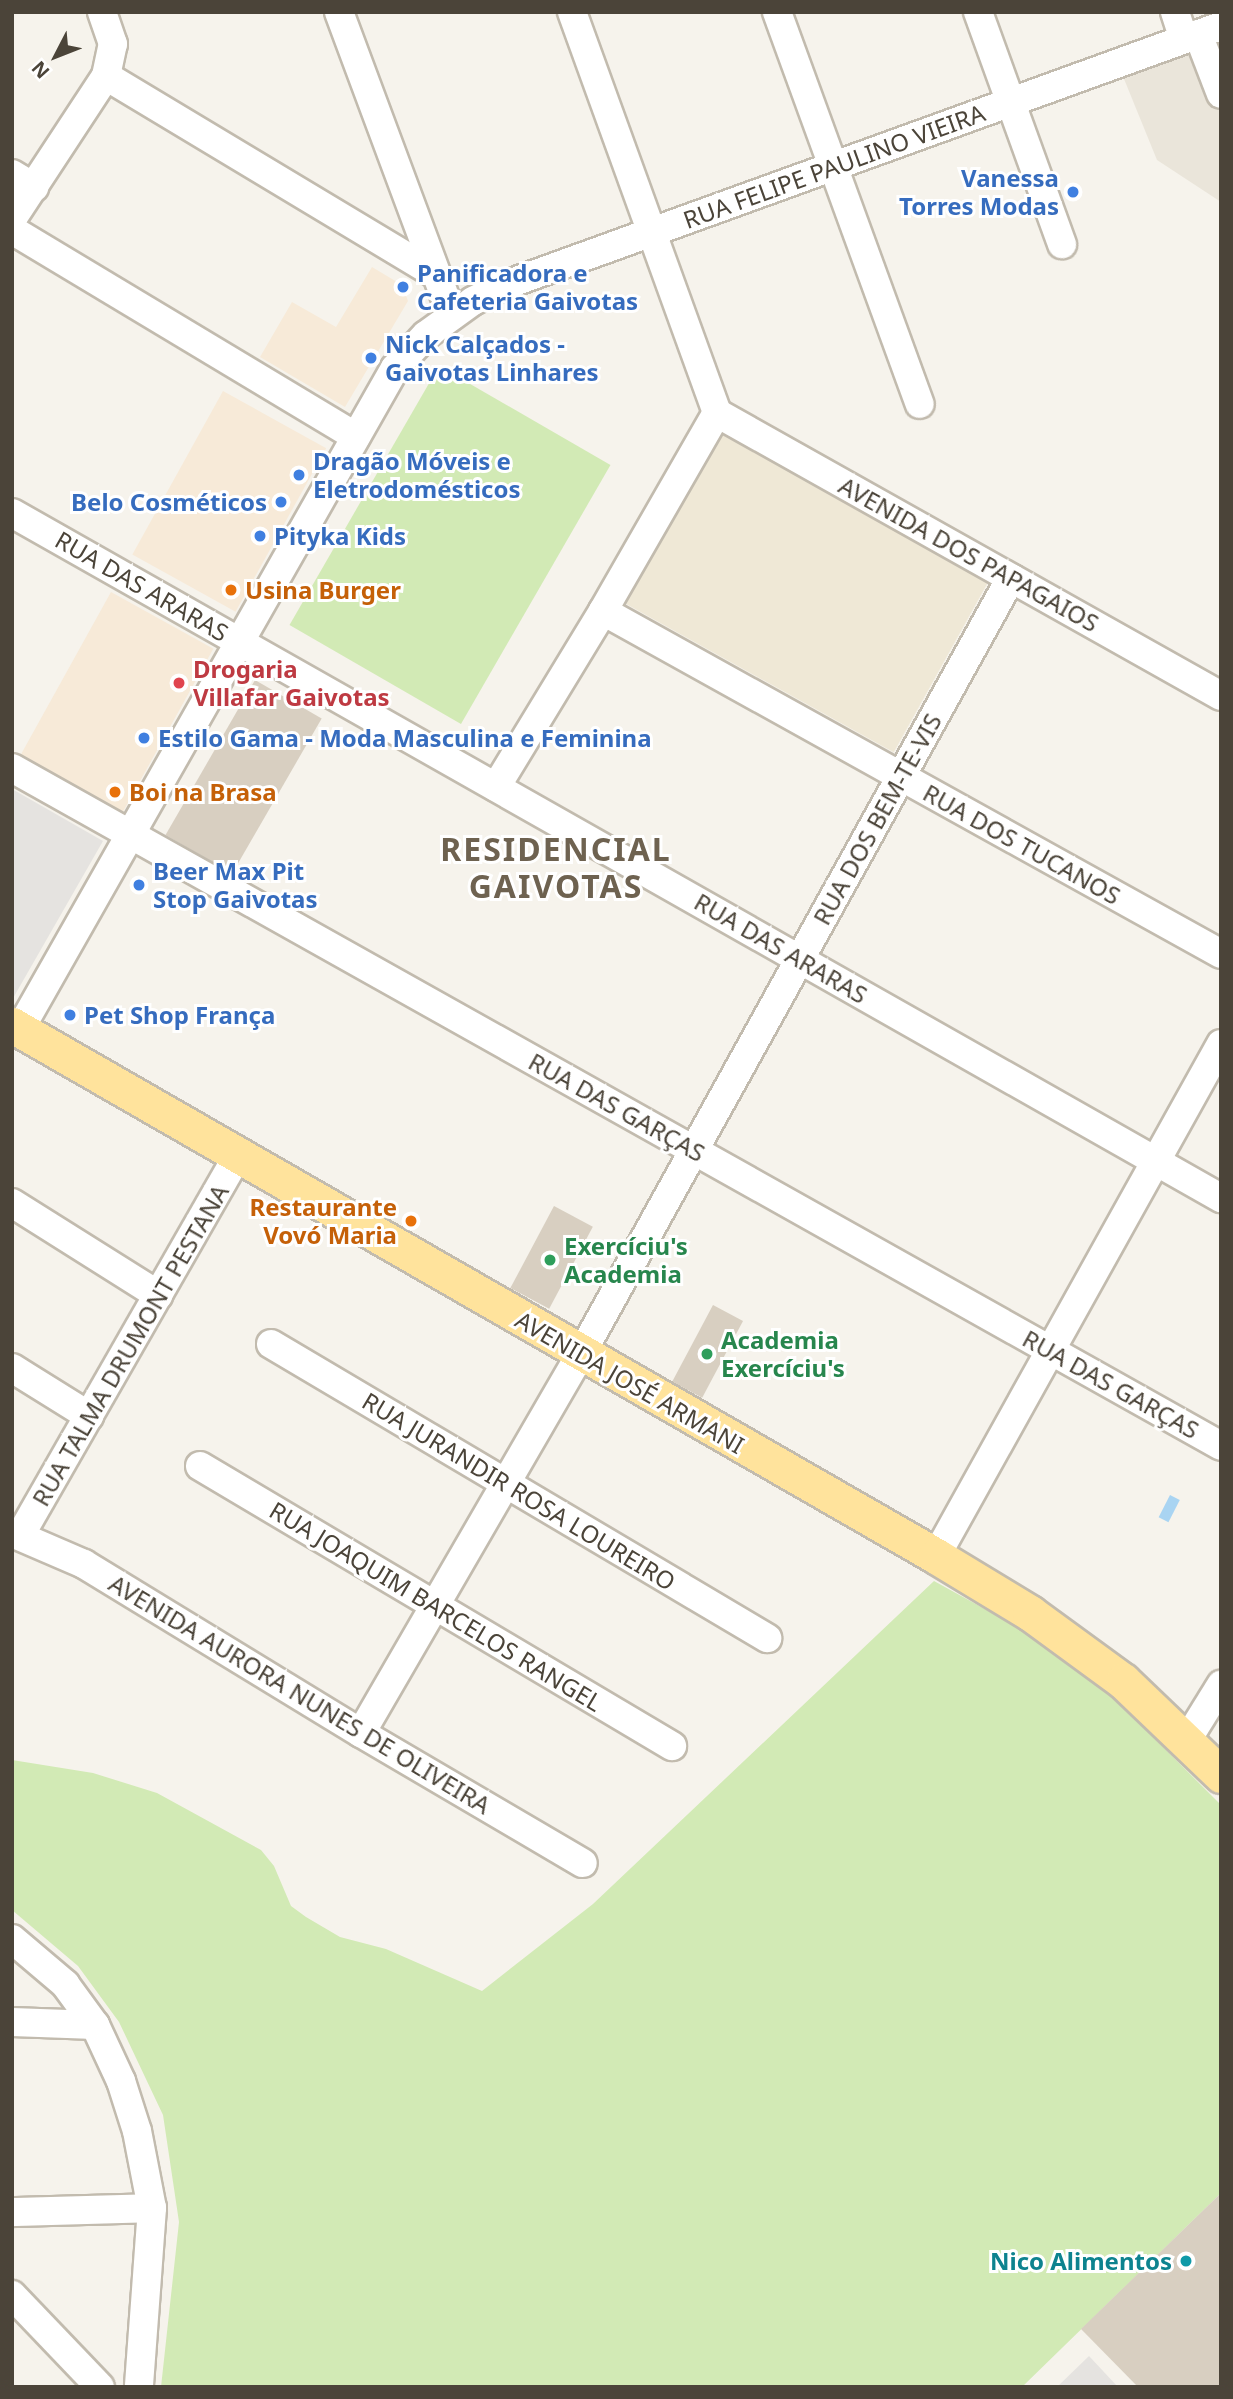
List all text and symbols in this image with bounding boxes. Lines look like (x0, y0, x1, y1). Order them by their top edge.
north arrow (21, 21, 91, 91)
text: N (26, 56, 55, 84)
street label: RUA FELIPE PAULINO VIEIRA (679, 98, 989, 234)
place label: Vanessa Torres Modas (899, 164, 1059, 220)
marker: Vanessa Torres Modas (1065, 184, 1081, 200)
place label: Panificadora e Cafeteria Gaivotas (417, 259, 638, 315)
marker: Panificadora e Cafeteria Gaivotas (395, 279, 411, 295)
place label: Nick Calçados - Gaivotas Linhares (385, 330, 599, 386)
marker: Nick Calçados - Gaivotas Linhares (363, 350, 379, 366)
place label: Dragão Móveis e Eletrodomésticos (313, 447, 521, 503)
marker: Dragão Móveis e Eletrodomésticos (291, 467, 307, 483)
street label: AVENIDA DOS PAPAGAIOS (834, 471, 1104, 637)
place label: Belo Cosméticos (71, 488, 267, 516)
marker: Belo Cosméticos (273, 494, 289, 510)
place label: Pityka Kids (274, 522, 406, 550)
street label: RUA DAS ARARAS (51, 525, 233, 647)
marker: Pityka Kids (252, 528, 268, 544)
place label: Usina Burger (245, 576, 401, 604)
marker: Usina Burger (223, 582, 239, 598)
place label: Drogaria Villafar Gaivotas (193, 655, 390, 711)
marker: Drogaria Villafar Gaivotas (171, 675, 187, 691)
street label: RUA DOS BEM-TE-VIS (807, 708, 947, 930)
place label: Estilo Gama - Moda Masculina e Feminina (158, 724, 652, 752)
marker: Estilo Gama - Moda Masculina e Feminina (136, 730, 152, 746)
place label: Boi na Brasa (129, 778, 277, 806)
street label: RUA DOS TUCANOS (918, 778, 1126, 910)
marker: Boi na Brasa (107, 784, 123, 800)
district label: RESIDENCIAL GAIVOTAS (442, 831, 670, 906)
place label: Beer Max Pit Stop Gaivotas (153, 857, 318, 913)
marker: Beer Max Pit Stop Gaivotas (131, 877, 147, 893)
street label: RUA DAS ARARAS (690, 887, 872, 1009)
place label: Pet Shop França (84, 1001, 275, 1029)
marker: Pet Shop França (62, 1007, 78, 1023)
street label: RUA DAS GARÇAS (524, 1047, 710, 1167)
street label: RUA TALMA DRUMONT PESTANA (26, 1179, 234, 1511)
place label: Restaurante Vovó Maria (250, 1193, 397, 1249)
marker: Restaurante Vovó Maria (403, 1213, 419, 1229)
place label: Exercíciu's Academia (564, 1232, 688, 1288)
marker: Exercíciu's Academia (542, 1252, 558, 1268)
street label: AVENIDA JOSÉ ARMANI (511, 1305, 749, 1459)
street label: RUA DAS GARÇAS (1018, 1324, 1204, 1444)
place label: Academia Exercíciu's (721, 1326, 845, 1382)
marker: Academia Exercíciu's (699, 1346, 715, 1362)
street label: RUA JURANDIR ROSA LOUREIRO (357, 1386, 681, 1596)
street label: RUA JOAQUIM BARCELOS RANGEL (265, 1495, 607, 1717)
street label: AVENIDA AURORA NUNES DE OLIVEIRA (104, 1568, 496, 1820)
place label: Nico Alimentos (990, 2247, 1172, 2275)
marker: Nico Alimentos (1178, 2253, 1194, 2269)

